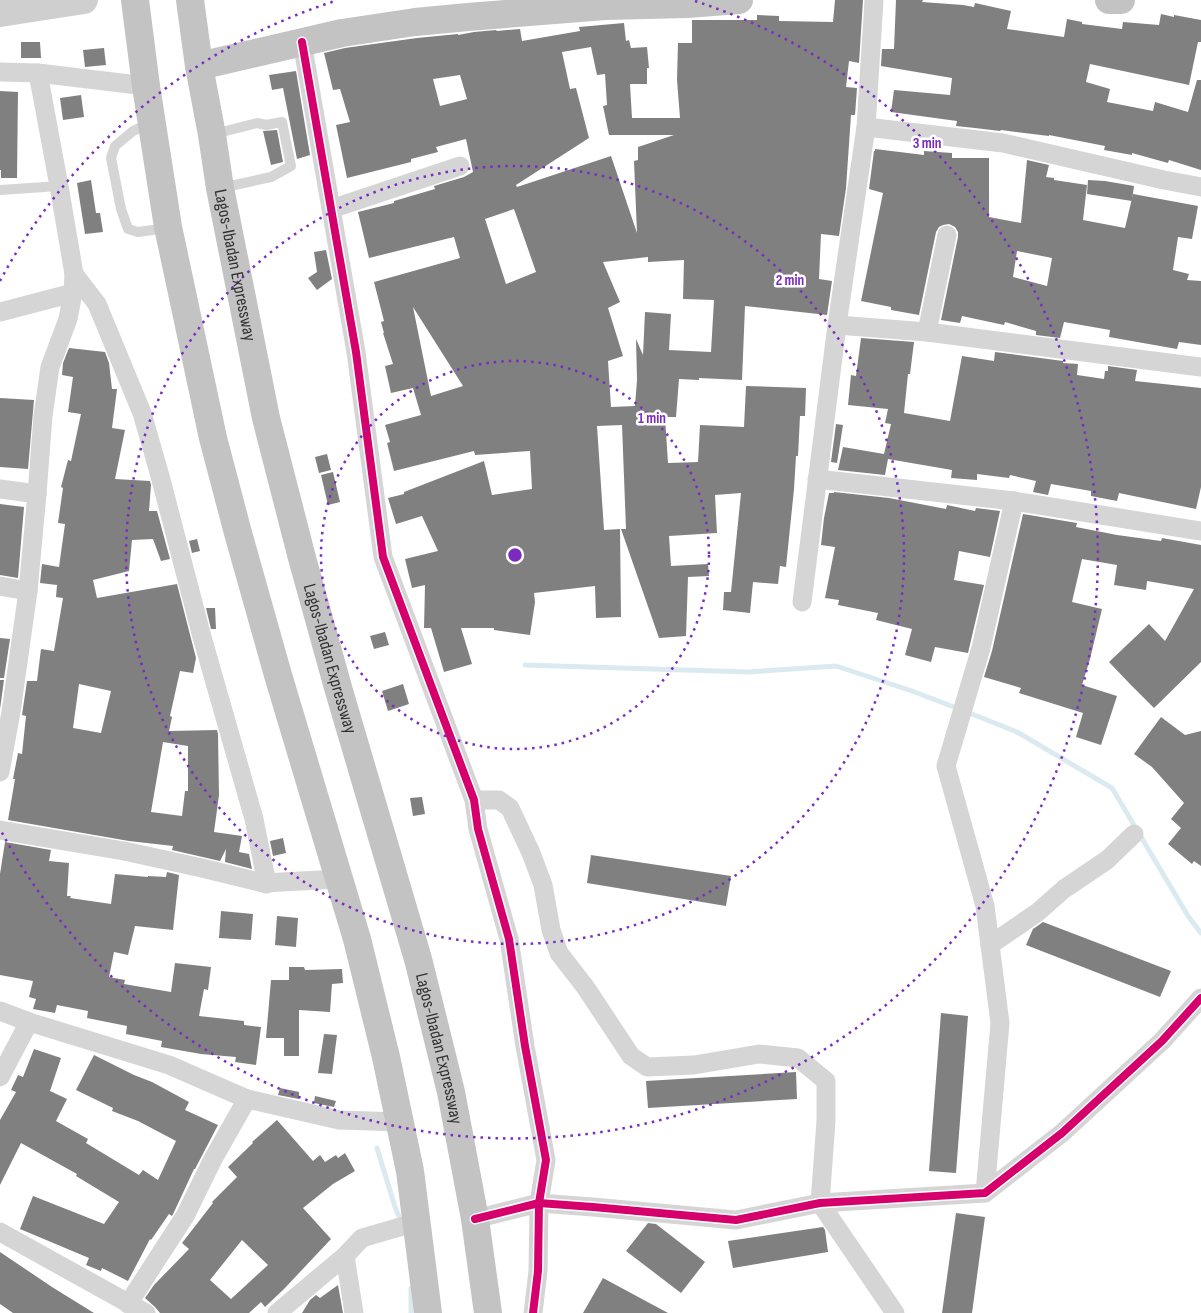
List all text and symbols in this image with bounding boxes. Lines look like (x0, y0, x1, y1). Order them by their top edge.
text: 3 min (913, 134, 941, 153)
street label: Lagos-Ibadan Expressway (210, 187, 261, 343)
text: 2 min (776, 271, 804, 290)
text: 1 min (638, 409, 666, 428)
centre of rings (506, 546, 524, 564)
street label: Lagos-Ibadan Expressway (299, 581, 361, 736)
street label: Lagos-Ibadan Expressway (411, 971, 467, 1126)

